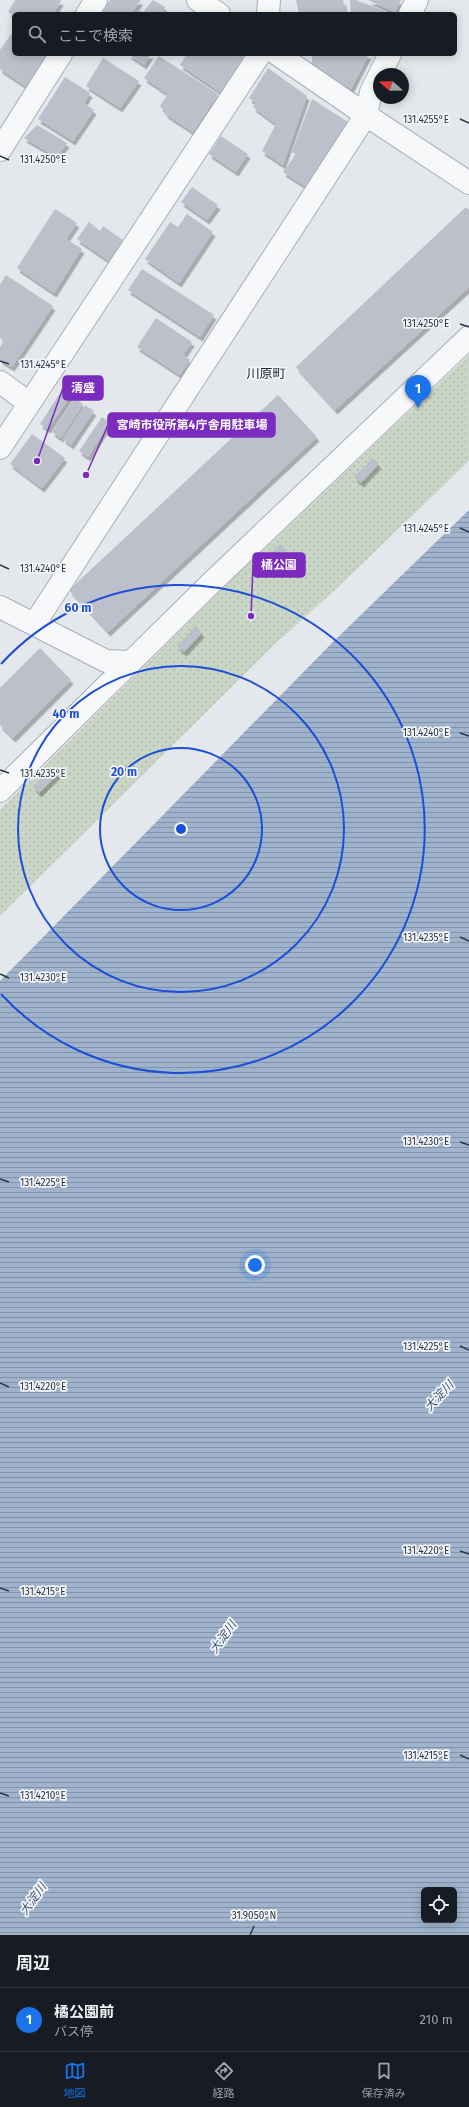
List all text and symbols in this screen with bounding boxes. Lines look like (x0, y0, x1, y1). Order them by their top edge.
search box (12, 12, 457, 56)
icon: search (26, 23, 48, 45)
text: ここで検索 (58, 27, 133, 45)
north arrow (373, 68, 409, 104)
text: 131.4255°E (403, 114, 449, 126)
text: 131.4250°E (20, 154, 66, 166)
text: 131.4250°E (403, 318, 449, 330)
text: 131.4245°E (20, 359, 66, 371)
district label: 川原町 (246, 366, 286, 381)
pin: 1 (405, 375, 431, 408)
callout: 清盛 (63, 376, 103, 400)
text: 清盛 (71, 381, 95, 395)
callout: 宮崎市役所第4庁舎用駐車場 (108, 413, 275, 437)
text: 宮崎市役所第4庁舎用駐車場 (117, 418, 267, 432)
text: 131.4245°E (403, 523, 449, 535)
callout: 橘公園 (253, 553, 305, 577)
text: 橘公園 (261, 558, 297, 572)
text: 131.4240°E (20, 563, 66, 575)
text: 60 m (65, 601, 91, 615)
text: 40 m (53, 707, 79, 721)
text: 131.4240°E (403, 727, 449, 739)
text: 20 m (111, 765, 137, 779)
text: 131.4235°E (20, 768, 66, 780)
centre of rings (174, 822, 188, 836)
text: 131.4235°E (403, 932, 449, 944)
text: 131.4230°E (20, 972, 66, 984)
text: 131.4230°E (403, 1136, 449, 1148)
text: 131.4225°E (20, 1177, 66, 1189)
your location (245, 1255, 265, 1275)
text: 131.4225°E (403, 1341, 449, 1353)
water label: 大淀川 (422, 1377, 458, 1414)
text: 131.4220°E (20, 1381, 66, 1393)
text: 131.4220°E (403, 1545, 449, 1557)
text: 131.4215°E (20, 1586, 66, 1598)
water label: 大淀川 (207, 1617, 240, 1656)
text: 131.4215°E (403, 1750, 449, 1762)
text: 131.4210°E (20, 1790, 66, 1802)
water label: 大淀川 (17, 1879, 50, 1918)
map controls (421, 1887, 457, 1923)
button: locate (421, 1887, 457, 1923)
text: 31.9050°N (232, 1910, 276, 1922)
text: 周辺 (16, 1953, 50, 1974)
text: 橘公園前 (54, 2003, 114, 2021)
text: 1 (26, 2012, 32, 2027)
text: 210 m (419, 2012, 453, 2027)
text: バス停 (54, 2024, 93, 2039)
tab: 地図 (64, 2060, 86, 2100)
tab: 経路 (213, 2060, 235, 2100)
tab: 保存済み (362, 2060, 406, 2100)

